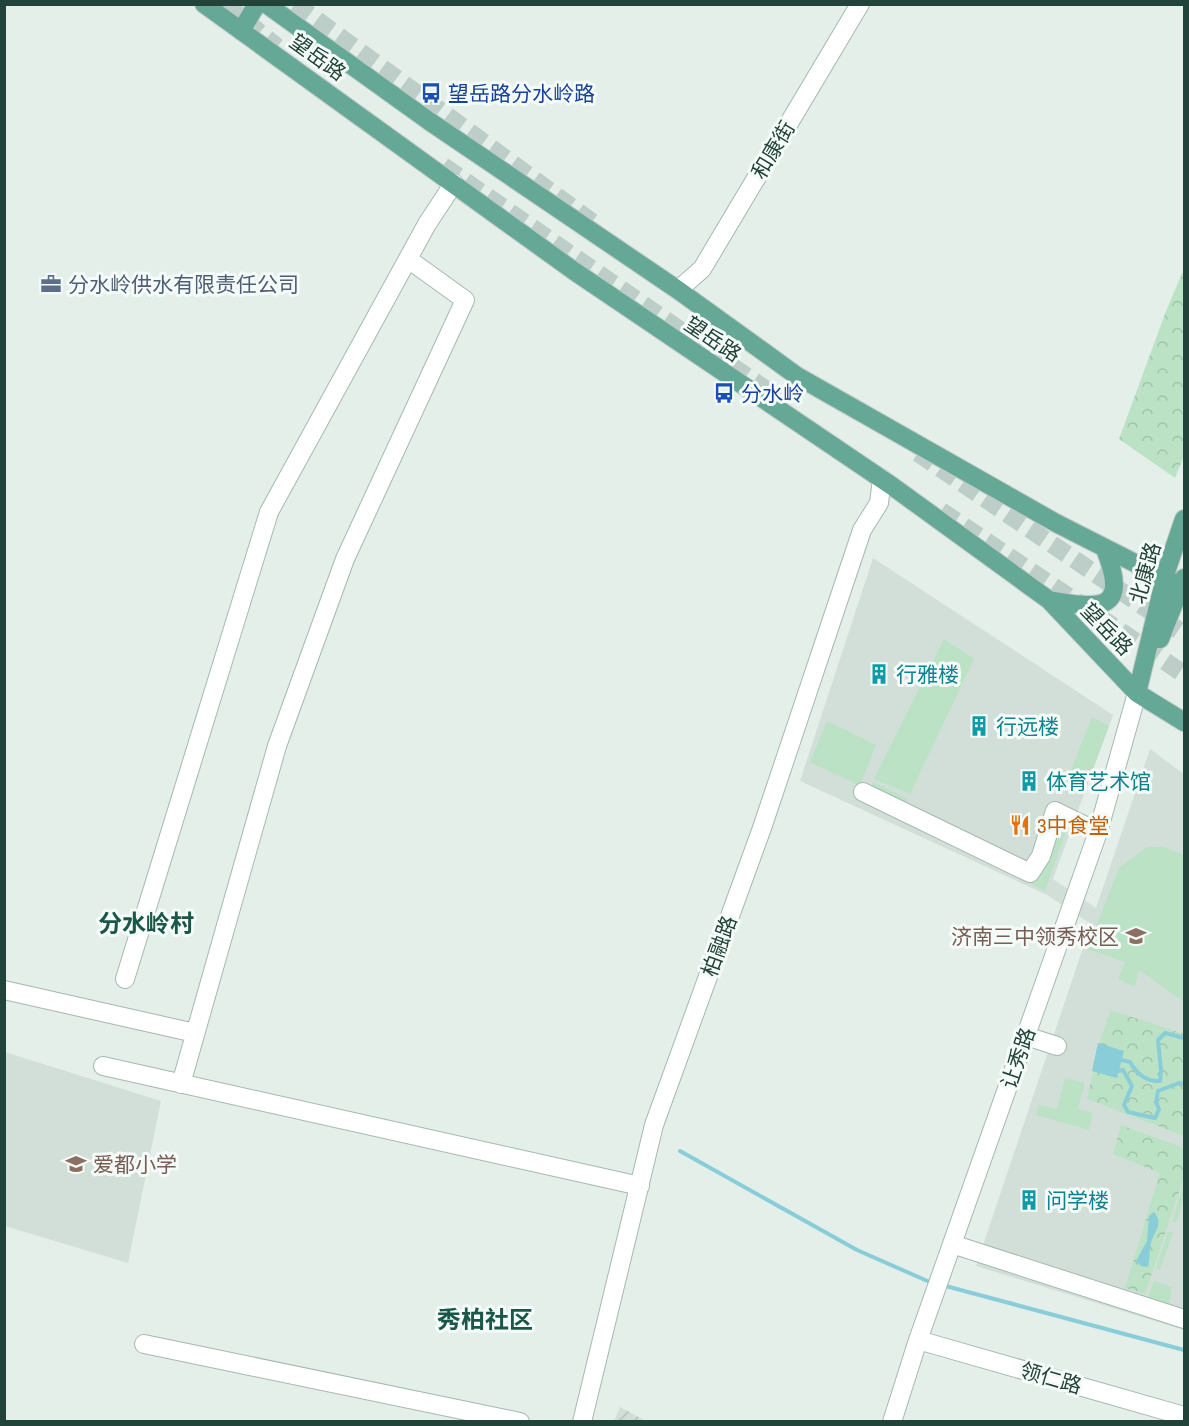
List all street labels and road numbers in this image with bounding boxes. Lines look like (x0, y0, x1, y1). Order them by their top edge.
street label: 望岳路 (284, 27, 352, 87)
street label: 和康街 (744, 116, 802, 184)
street label: 望岳路 (679, 309, 747, 369)
street label: 北康路 (1122, 539, 1168, 607)
street label: 望岳路 (1075, 596, 1139, 662)
street label: 柏融路 (695, 911, 743, 981)
street label: 让秀路 (994, 1023, 1042, 1093)
street label: 领仁路 (1017, 1355, 1085, 1401)

